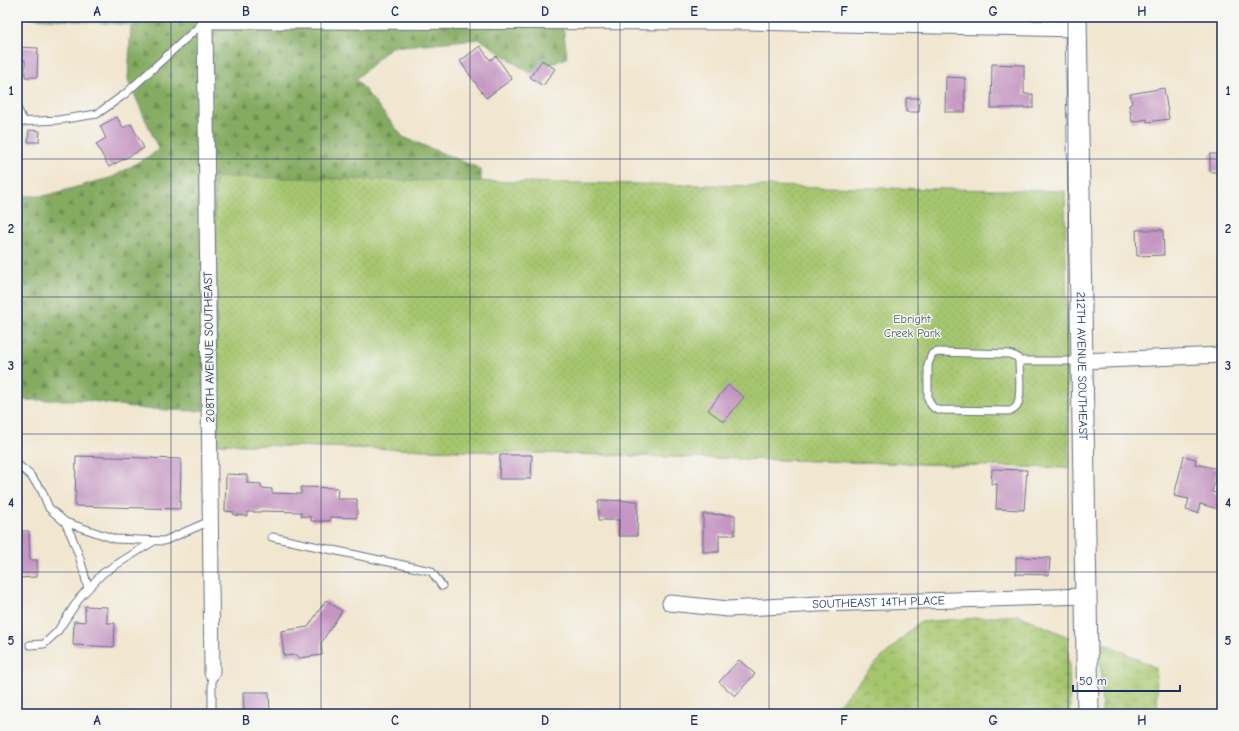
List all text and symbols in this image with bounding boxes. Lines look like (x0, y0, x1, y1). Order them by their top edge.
text: A (93, 4, 101, 19)
text: B (242, 4, 250, 19)
text: C (391, 4, 399, 19)
text: D (541, 4, 549, 19)
text: E (690, 4, 698, 19)
text: F (840, 4, 848, 19)
text: G (988, 4, 998, 19)
text: H (1137, 4, 1147, 19)
text: 1 (8, 83, 14, 98)
text: 1 (1225, 83, 1231, 98)
text: 2 (8, 221, 14, 236)
text: 2 (1225, 221, 1231, 236)
street label: 208TH AVENUE SOUTHEAST (201, 271, 217, 423)
street label: 212TH AVENUE SOUTHEAST (1074, 292, 1090, 441)
park label: Ebright Creek Park (884, 312, 941, 340)
text: 3 (8, 358, 14, 373)
text: 3 (1225, 358, 1231, 373)
text: 4 (8, 495, 14, 510)
text: 4 (1225, 495, 1231, 510)
street label: SOUTHEAST 14TH PLACE (812, 593, 945, 611)
text: 5 (8, 633, 15, 648)
text: 5 (1225, 633, 1232, 648)
scale bar (1073, 667, 1180, 693)
text: 50 m (1079, 674, 1107, 688)
text: A (93, 713, 101, 728)
text: B (242, 713, 250, 728)
text: C (391, 713, 399, 728)
text: D (541, 713, 549, 728)
text: E (690, 713, 698, 728)
text: F (840, 713, 848, 728)
text: G (988, 713, 998, 728)
text: H (1137, 713, 1147, 728)

